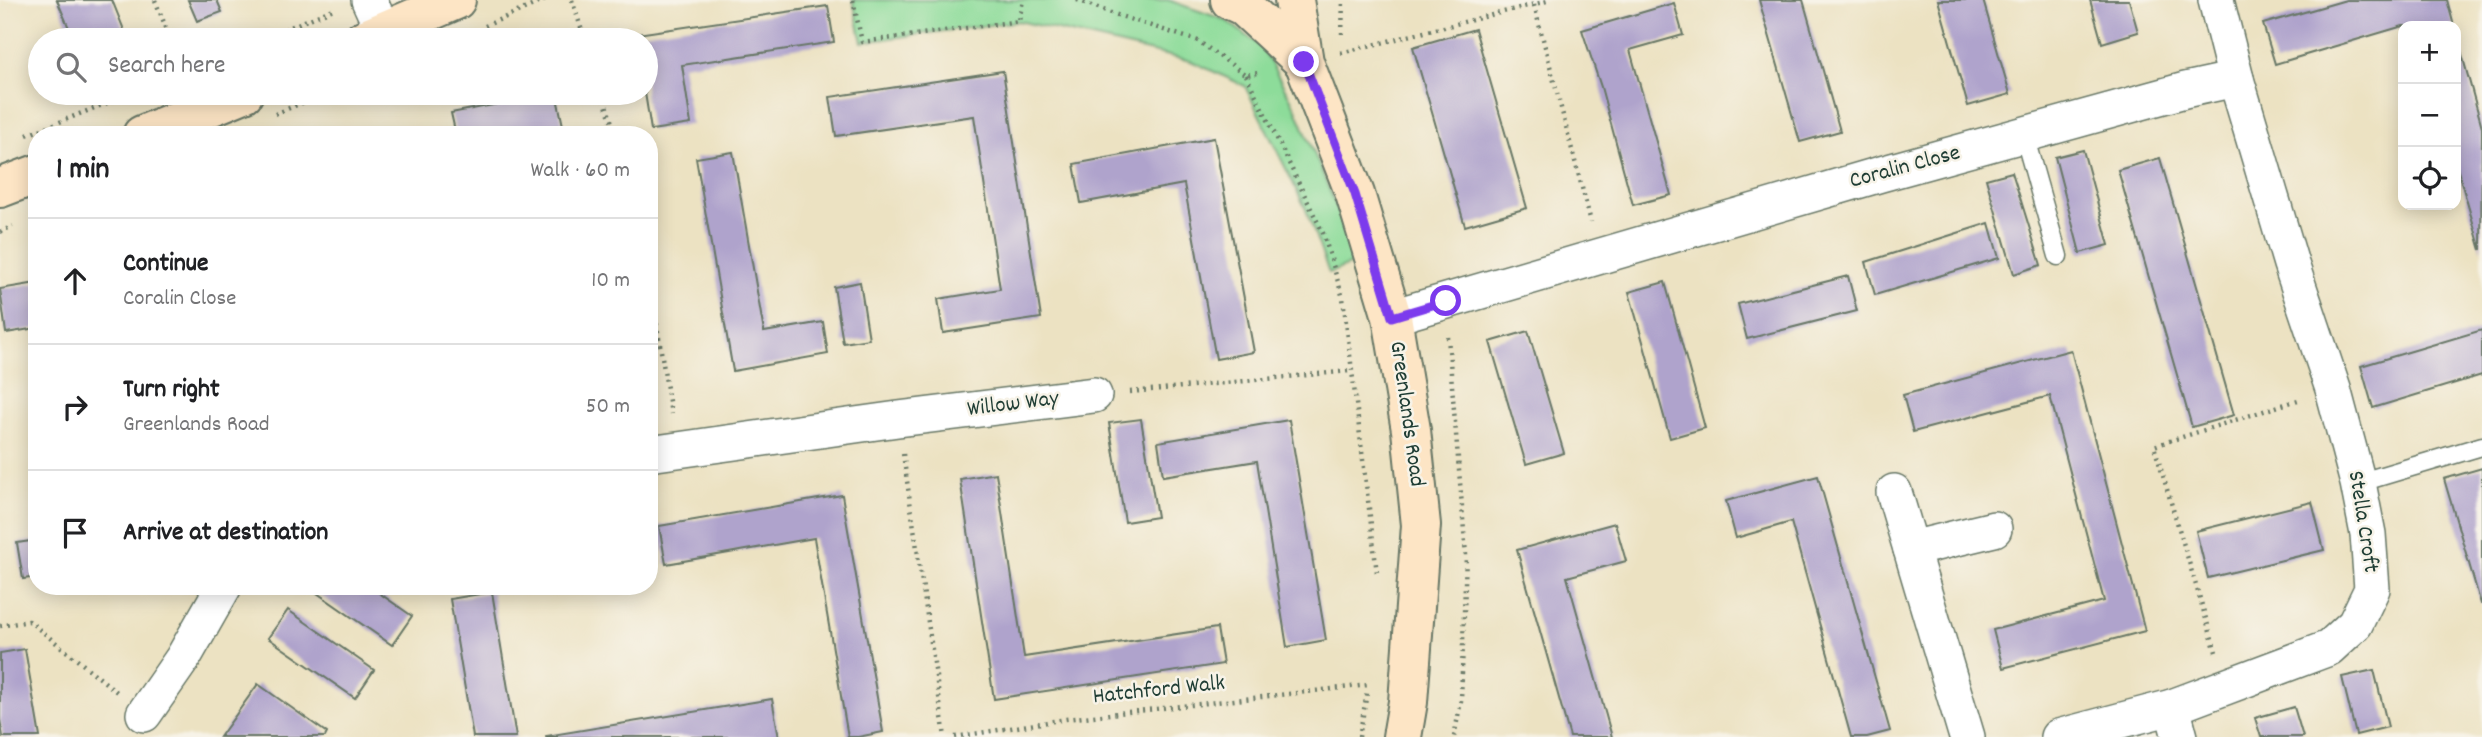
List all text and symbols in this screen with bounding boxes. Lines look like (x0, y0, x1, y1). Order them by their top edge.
map controls (2398, 21, 2461, 210)
button: + (2398, 21, 2461, 84)
search box (28, 28, 658, 105)
route end (1288, 46, 1319, 77)
icon: search (52, 48, 90, 86)
text: Search here (108, 48, 226, 85)
button: − (2398, 84, 2461, 147)
street label: Coralin Close (1846, 137, 1964, 199)
button: locate (2398, 147, 2461, 210)
text: 1 min (56, 150, 109, 193)
text: Walk · 60 m (530, 155, 630, 188)
text: Continue (123, 246, 208, 283)
icon: ahead (56, 262, 94, 300)
text: 10 m (591, 265, 630, 298)
text: Coralin Close (123, 283, 236, 316)
route start (1430, 285, 1461, 316)
street label: Greenlands Road (1379, 339, 1433, 489)
text: Turn right (123, 372, 220, 409)
street label: Willow Way (965, 383, 1061, 427)
icon: right (56, 388, 94, 426)
text: 50 m (586, 391, 630, 424)
text: Greenlands Road (123, 409, 270, 442)
street label: Stella Croft (2338, 469, 2386, 575)
icon: arrive (56, 514, 94, 552)
text: Arrive at destination (123, 515, 328, 552)
street label: Hatchford Walk (1091, 668, 1227, 714)

